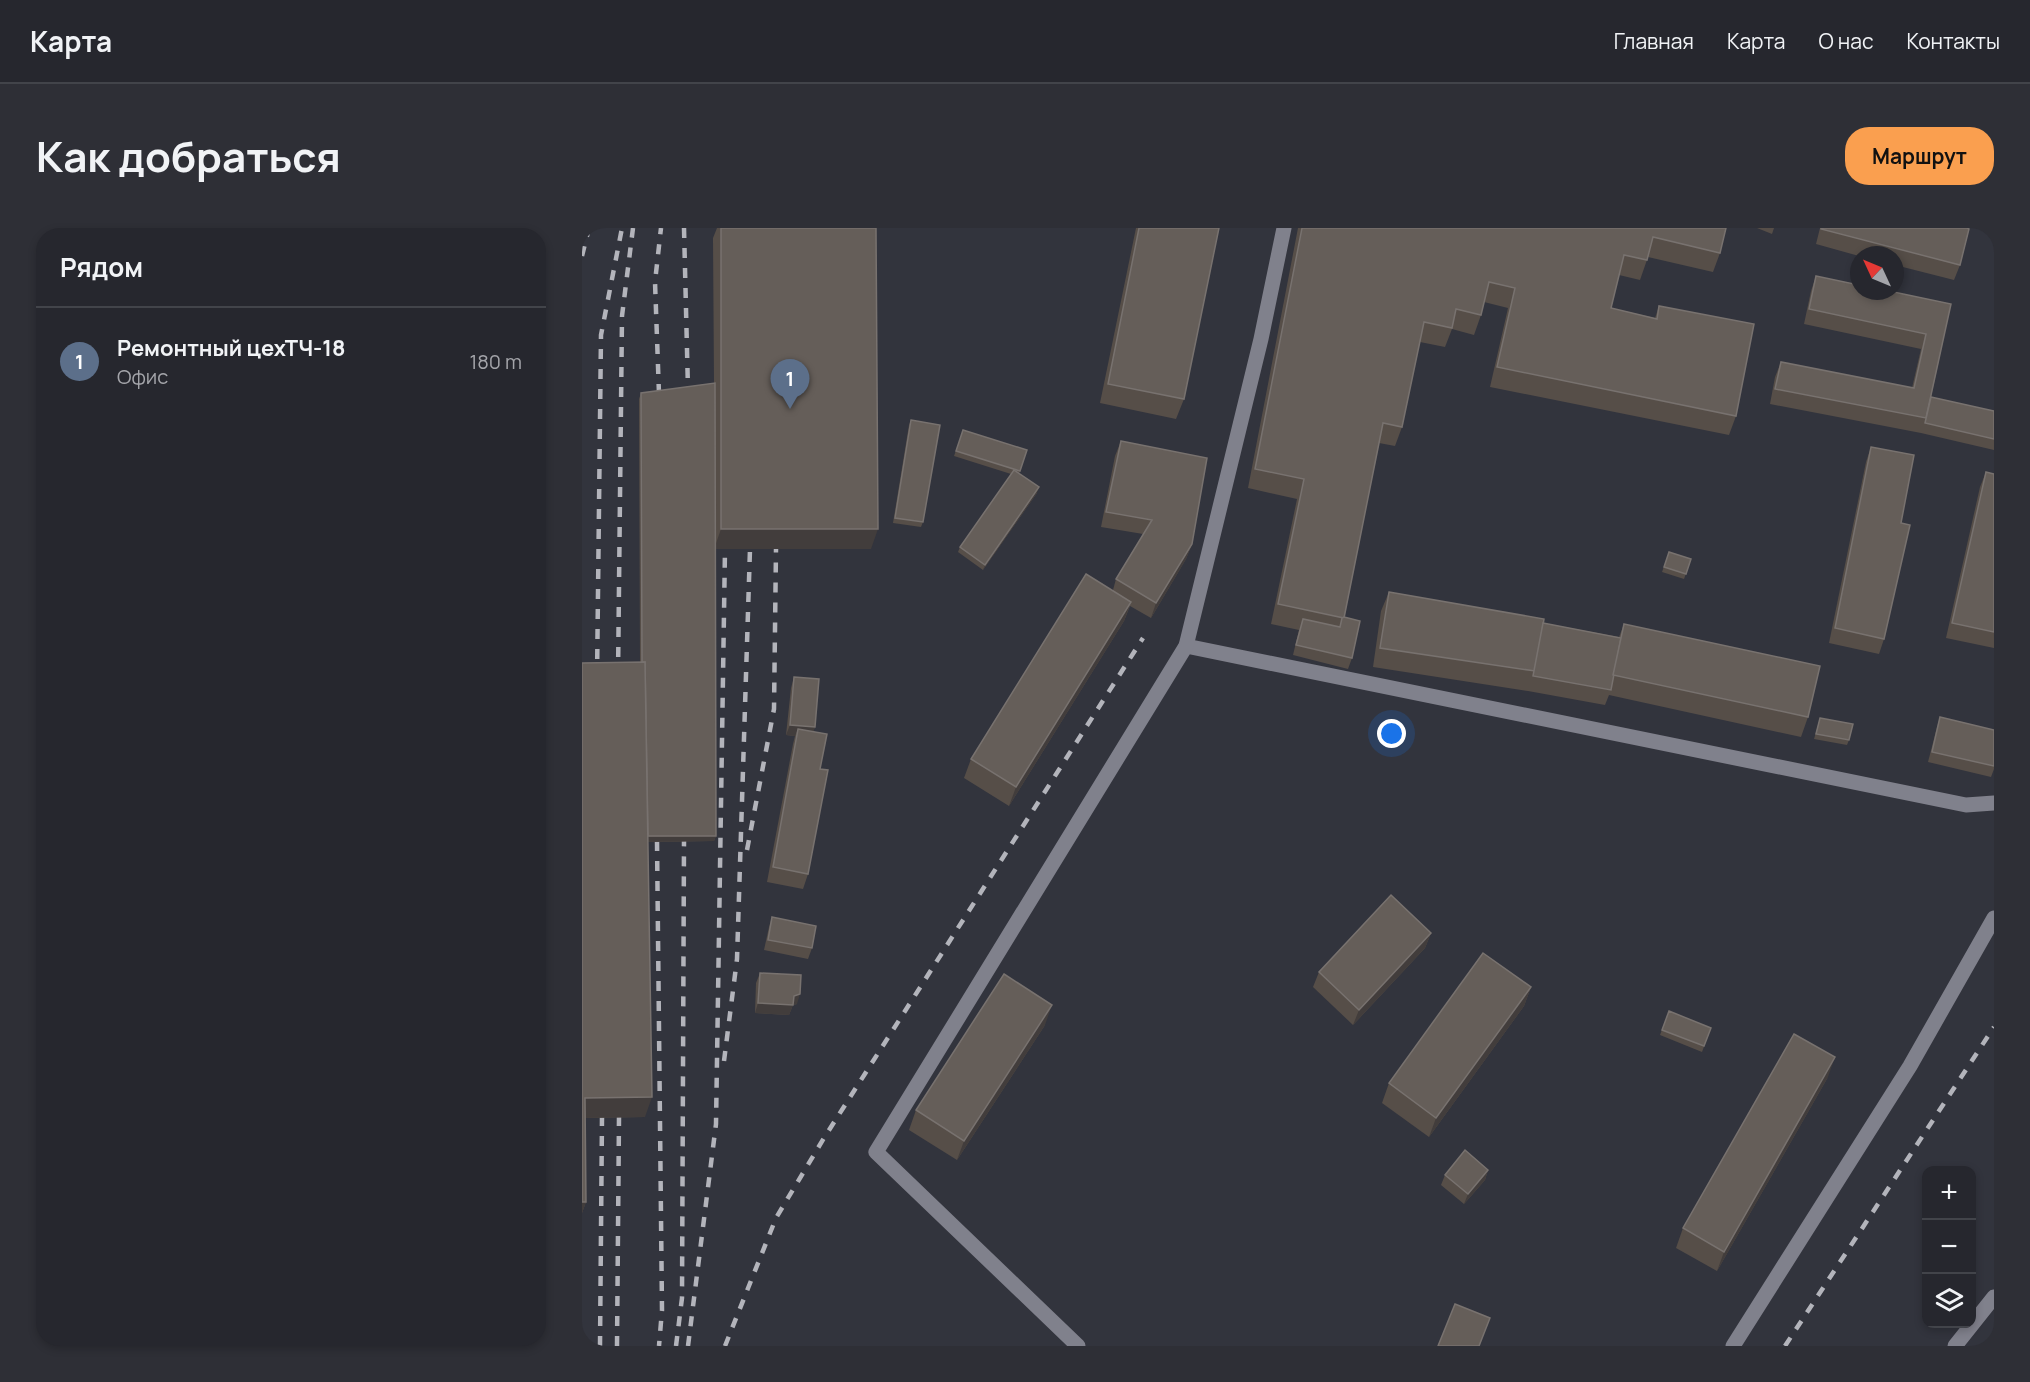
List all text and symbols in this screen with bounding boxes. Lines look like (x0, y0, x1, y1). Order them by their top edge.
text: Карта (30, 22, 112, 60)
text: Главная (1614, 27, 1694, 55)
text: Карта (1727, 27, 1785, 55)
text: О нас (1818, 27, 1874, 55)
text: Контакты (1907, 27, 2000, 55)
text: Как добраться (36, 127, 341, 185)
button: Маршрут (1845, 127, 1994, 185)
north arrow (1850, 246, 1904, 300)
text: Рядом (60, 249, 143, 285)
text: Ремонтный цехТЧ-18 (117, 333, 345, 363)
text: 1 (75, 348, 84, 375)
text: 180 m (469, 348, 522, 375)
pin: 1 (770, 360, 810, 409)
text: Офис (117, 363, 168, 390)
your location (1377, 719, 1406, 748)
map controls (1922, 1166, 1976, 1328)
button: + (1922, 1166, 1976, 1220)
button: − (1922, 1220, 1976, 1274)
button: layers (1922, 1274, 1976, 1328)

